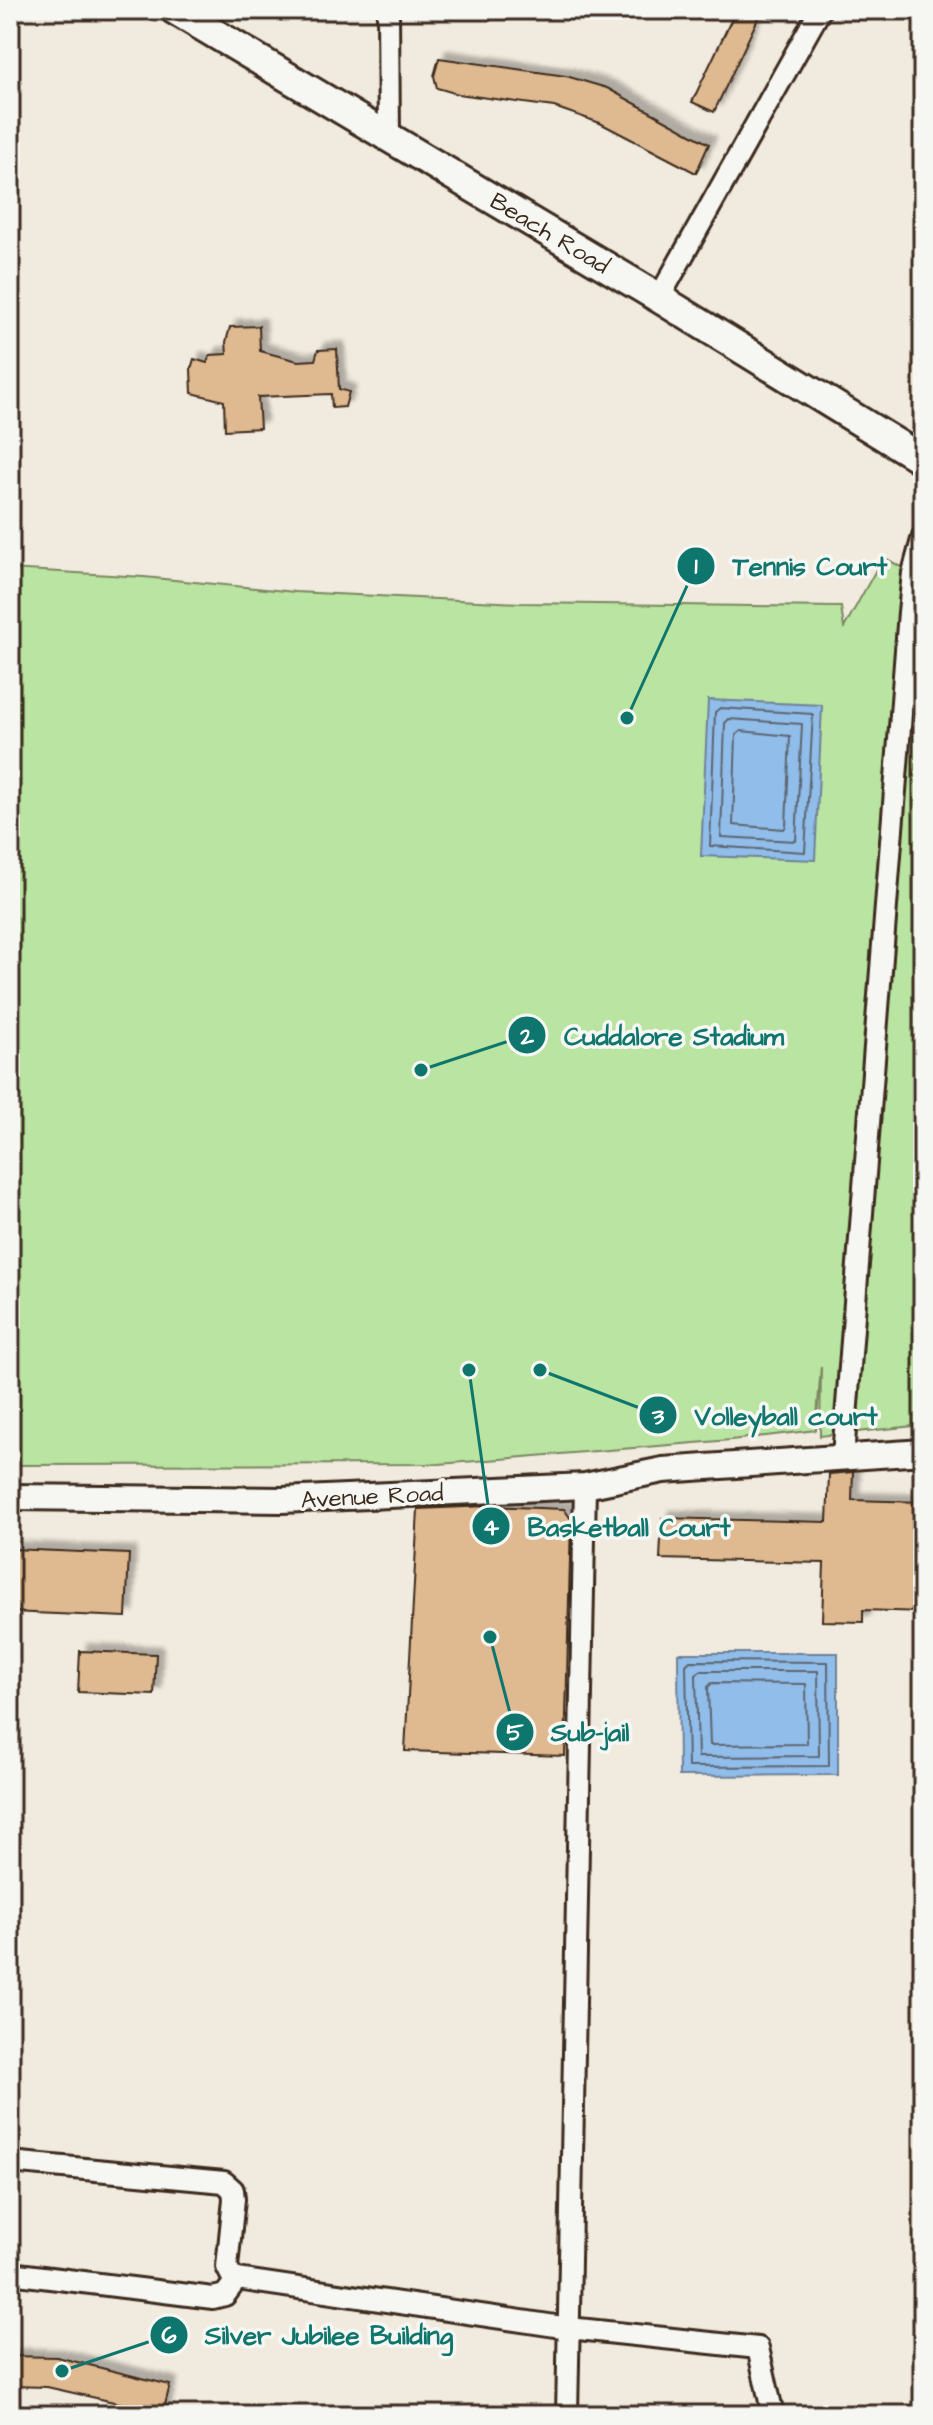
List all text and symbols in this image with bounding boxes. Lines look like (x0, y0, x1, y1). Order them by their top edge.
street label: Beach Road (483, 185, 616, 283)
callout: Tennis Court (676, 541, 903, 591)
text: Tennis Court (732, 549, 888, 585)
text: 1 (694, 550, 698, 584)
callout: Cuddalore Stadium (507, 1010, 800, 1060)
text: Cuddalore Stadium (564, 1019, 785, 1055)
text: 2 (519, 1020, 534, 1054)
callout: Volleyball court (638, 1390, 893, 1440)
text: Volleyball court (694, 1399, 878, 1438)
text: 3 (651, 1400, 665, 1434)
street label: Avenue Road (300, 1476, 444, 1518)
callout: Basketball Court (471, 1501, 746, 1551)
text: Basketball Court (528, 1510, 731, 1546)
text: 4 (483, 1511, 500, 1545)
callout: Sub-jail (495, 1707, 646, 1757)
text: Sub-jail (550, 1715, 629, 1751)
text: 5 (507, 1716, 525, 1750)
callout: Silver Jubilee Building (149, 2310, 469, 2360)
text: Silver Jubilee Building (204, 2318, 454, 2357)
text: 6 (161, 2319, 177, 2353)

